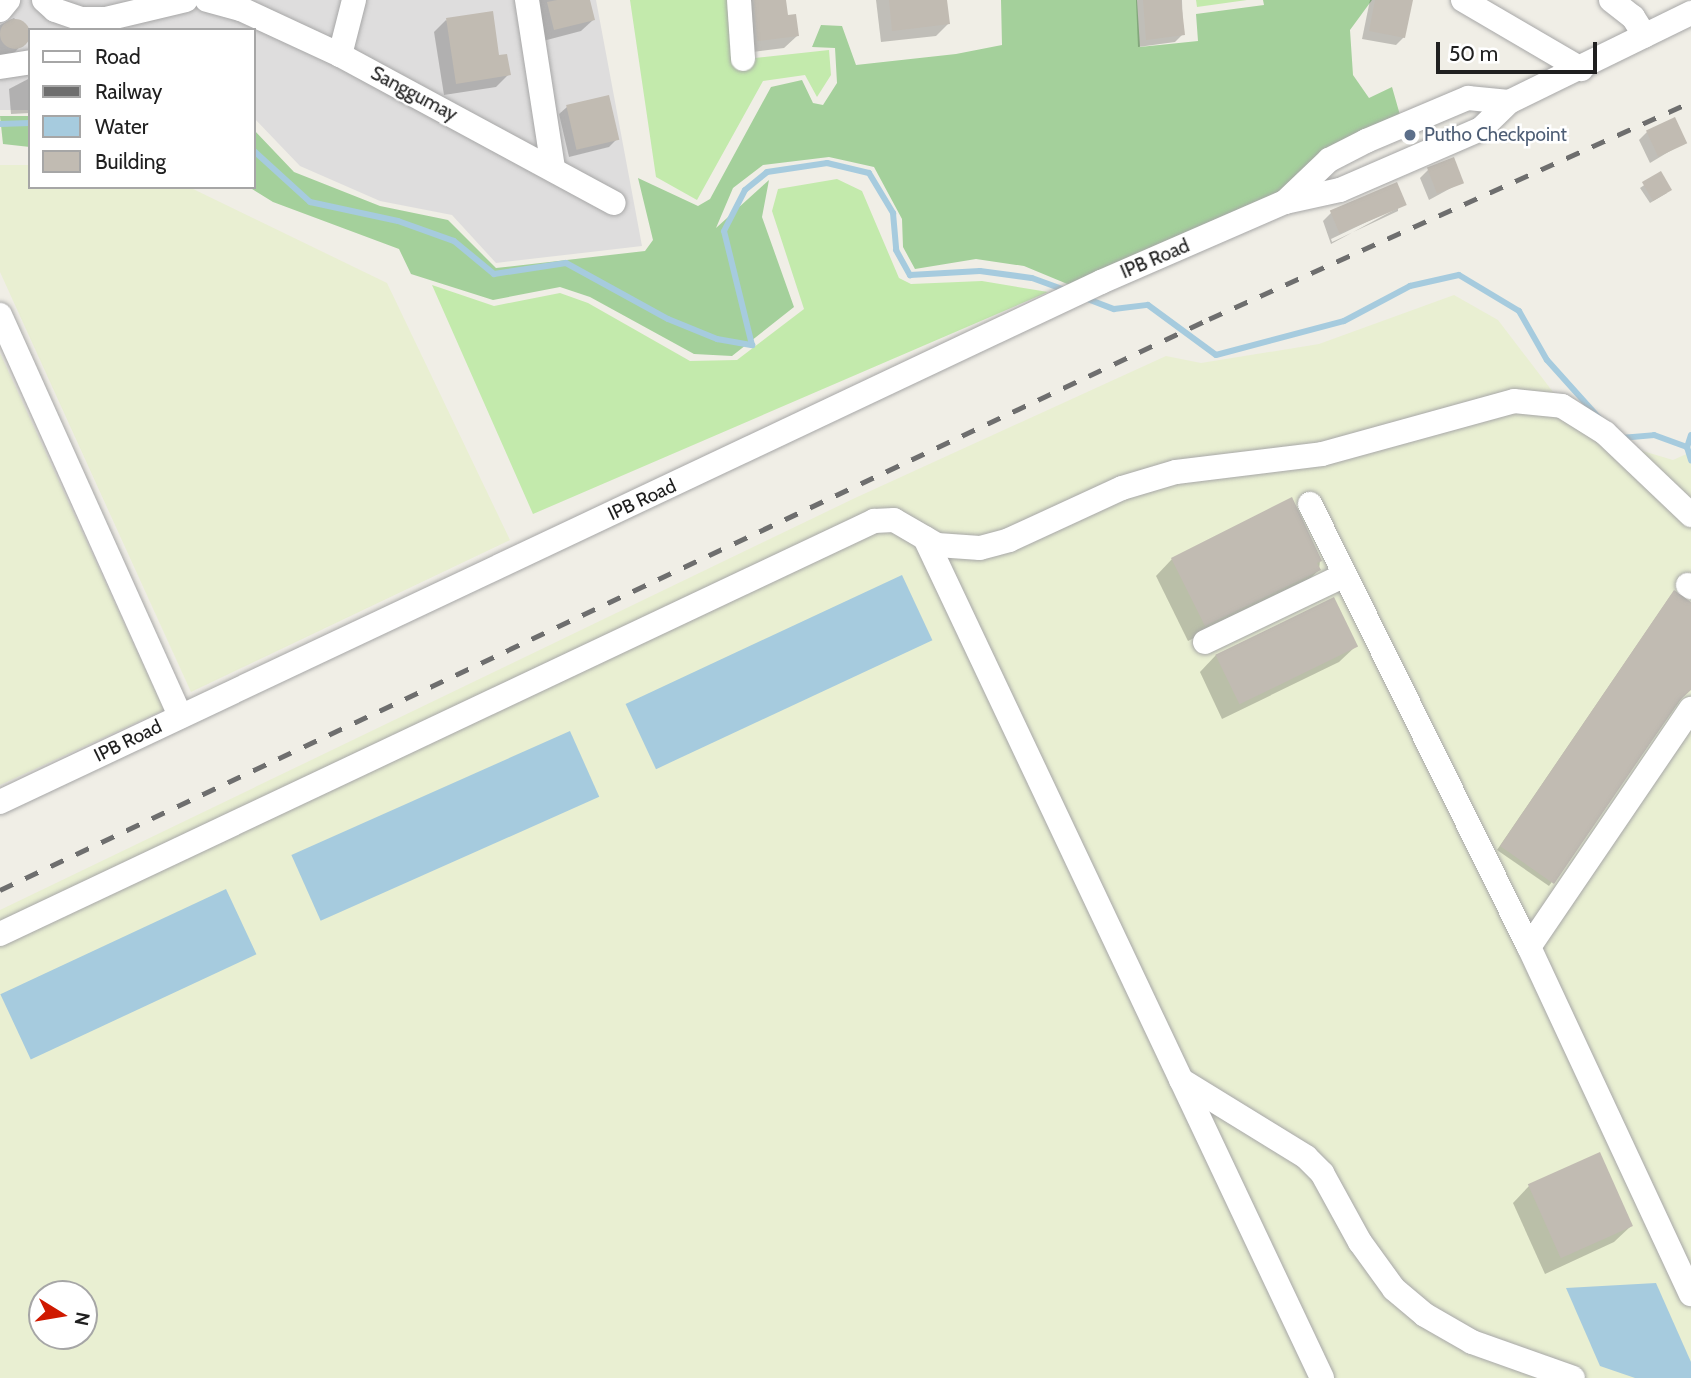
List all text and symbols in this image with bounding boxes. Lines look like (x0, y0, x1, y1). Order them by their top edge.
legend (28, 28, 256, 189)
scale bar (1439, 28, 1600, 72)
text: 50 m (1449, 41, 1498, 66)
text: Road (95, 44, 141, 69)
street label: Sanggumay (367, 62, 461, 126)
text: Railway (95, 79, 162, 104)
text: Water (95, 114, 148, 139)
place label: Putho Checkpoint (1424, 124, 1567, 146)
marker: Putho Checkpoint (1402, 127, 1418, 143)
text: Building (95, 149, 166, 174)
street label: IPB Road (1117, 234, 1193, 284)
street label: IPB Road (604, 474, 680, 526)
street label: IPB Road (90, 715, 166, 767)
north arrow (28, 1280, 98, 1350)
text: N (70, 1310, 95, 1328)

